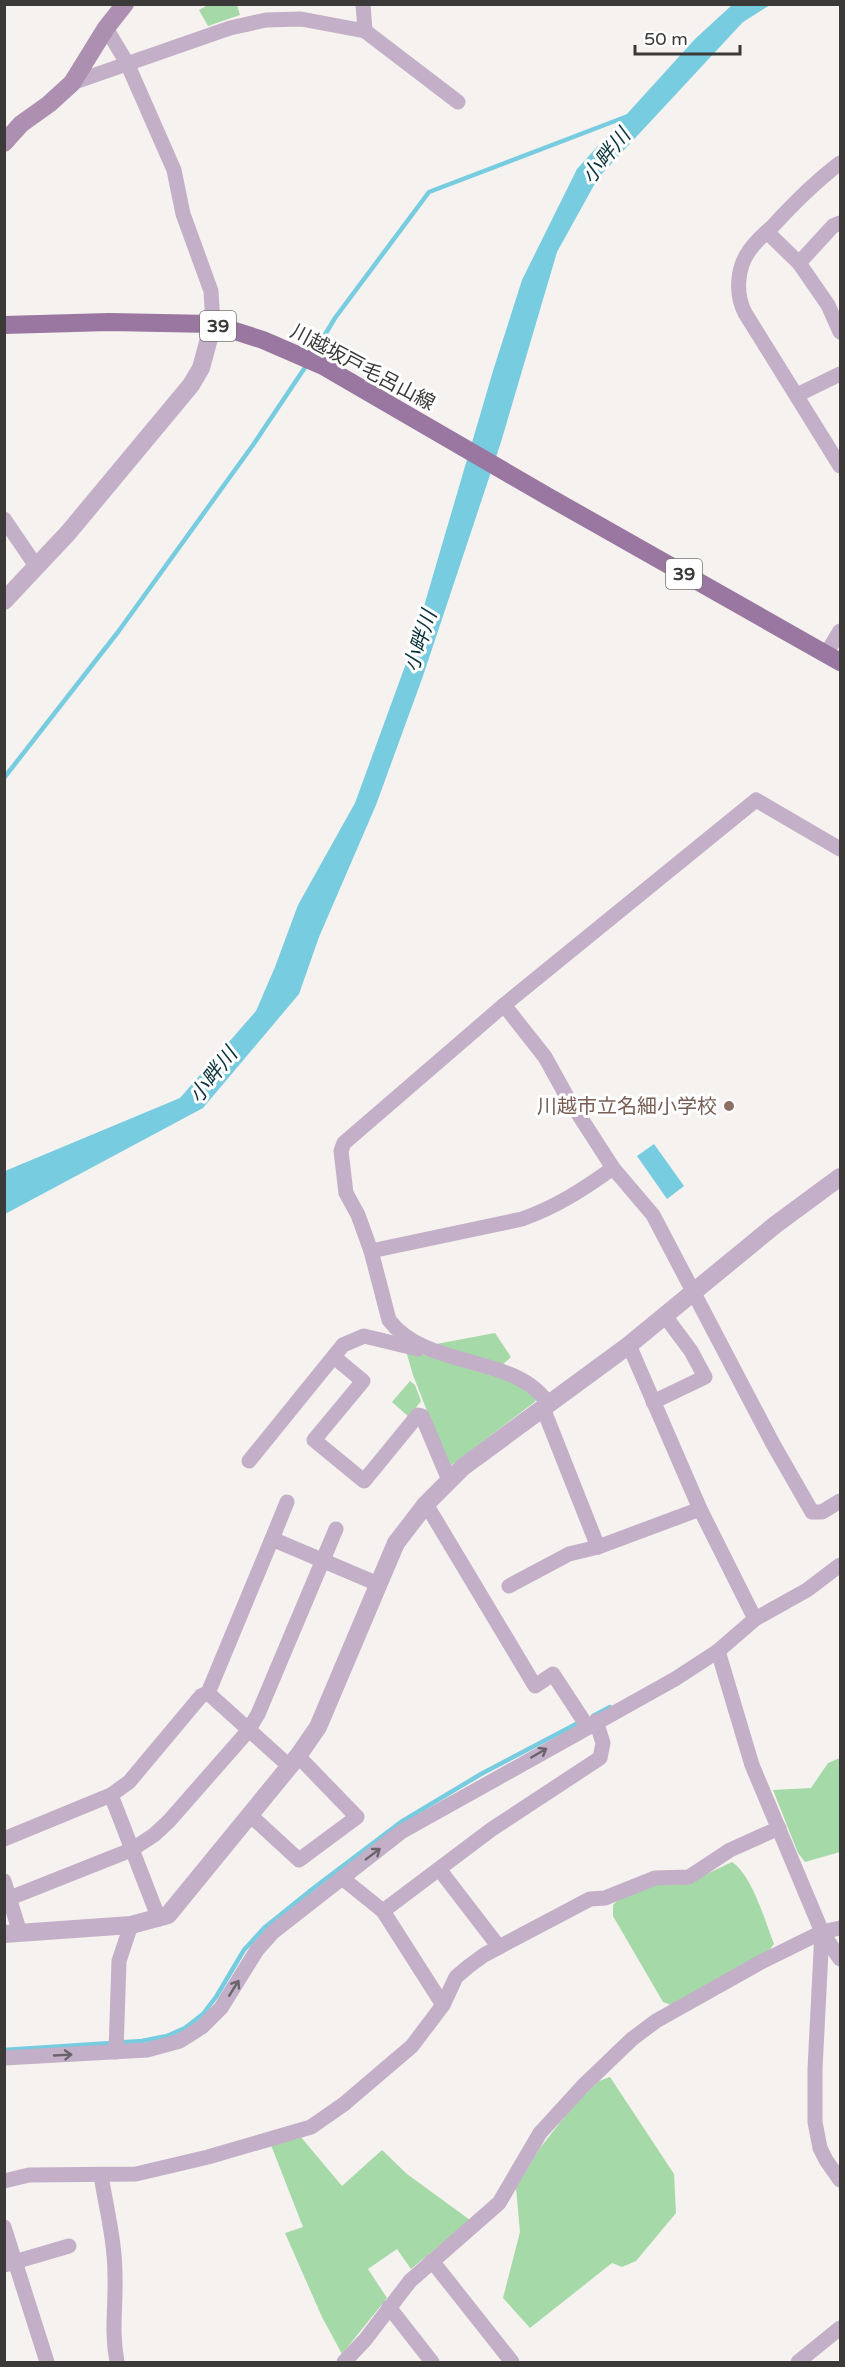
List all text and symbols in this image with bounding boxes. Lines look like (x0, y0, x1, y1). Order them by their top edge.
scale bar (635, 18, 740, 56)
text: 50 m (644, 28, 688, 50)
water label: 小畔川 (577, 122, 637, 189)
road number: 39 (200, 311, 236, 341)
street label: 川越坂戸毛呂山線 (286, 320, 439, 416)
road number: 39 (666, 559, 702, 589)
water label: 小畔川 (399, 605, 443, 675)
water label: 小畔川 (184, 1041, 244, 1108)
place label: 川越市立名細小学校 (537, 1095, 717, 1119)
marker: 川越市立名細小学校 (722, 1099, 736, 1113)
one-way arrow (530, 1747, 547, 1759)
one-way arrow (364, 1848, 380, 1861)
one-way arrow (228, 1980, 240, 1997)
one-way arrow (52, 2049, 72, 2060)

